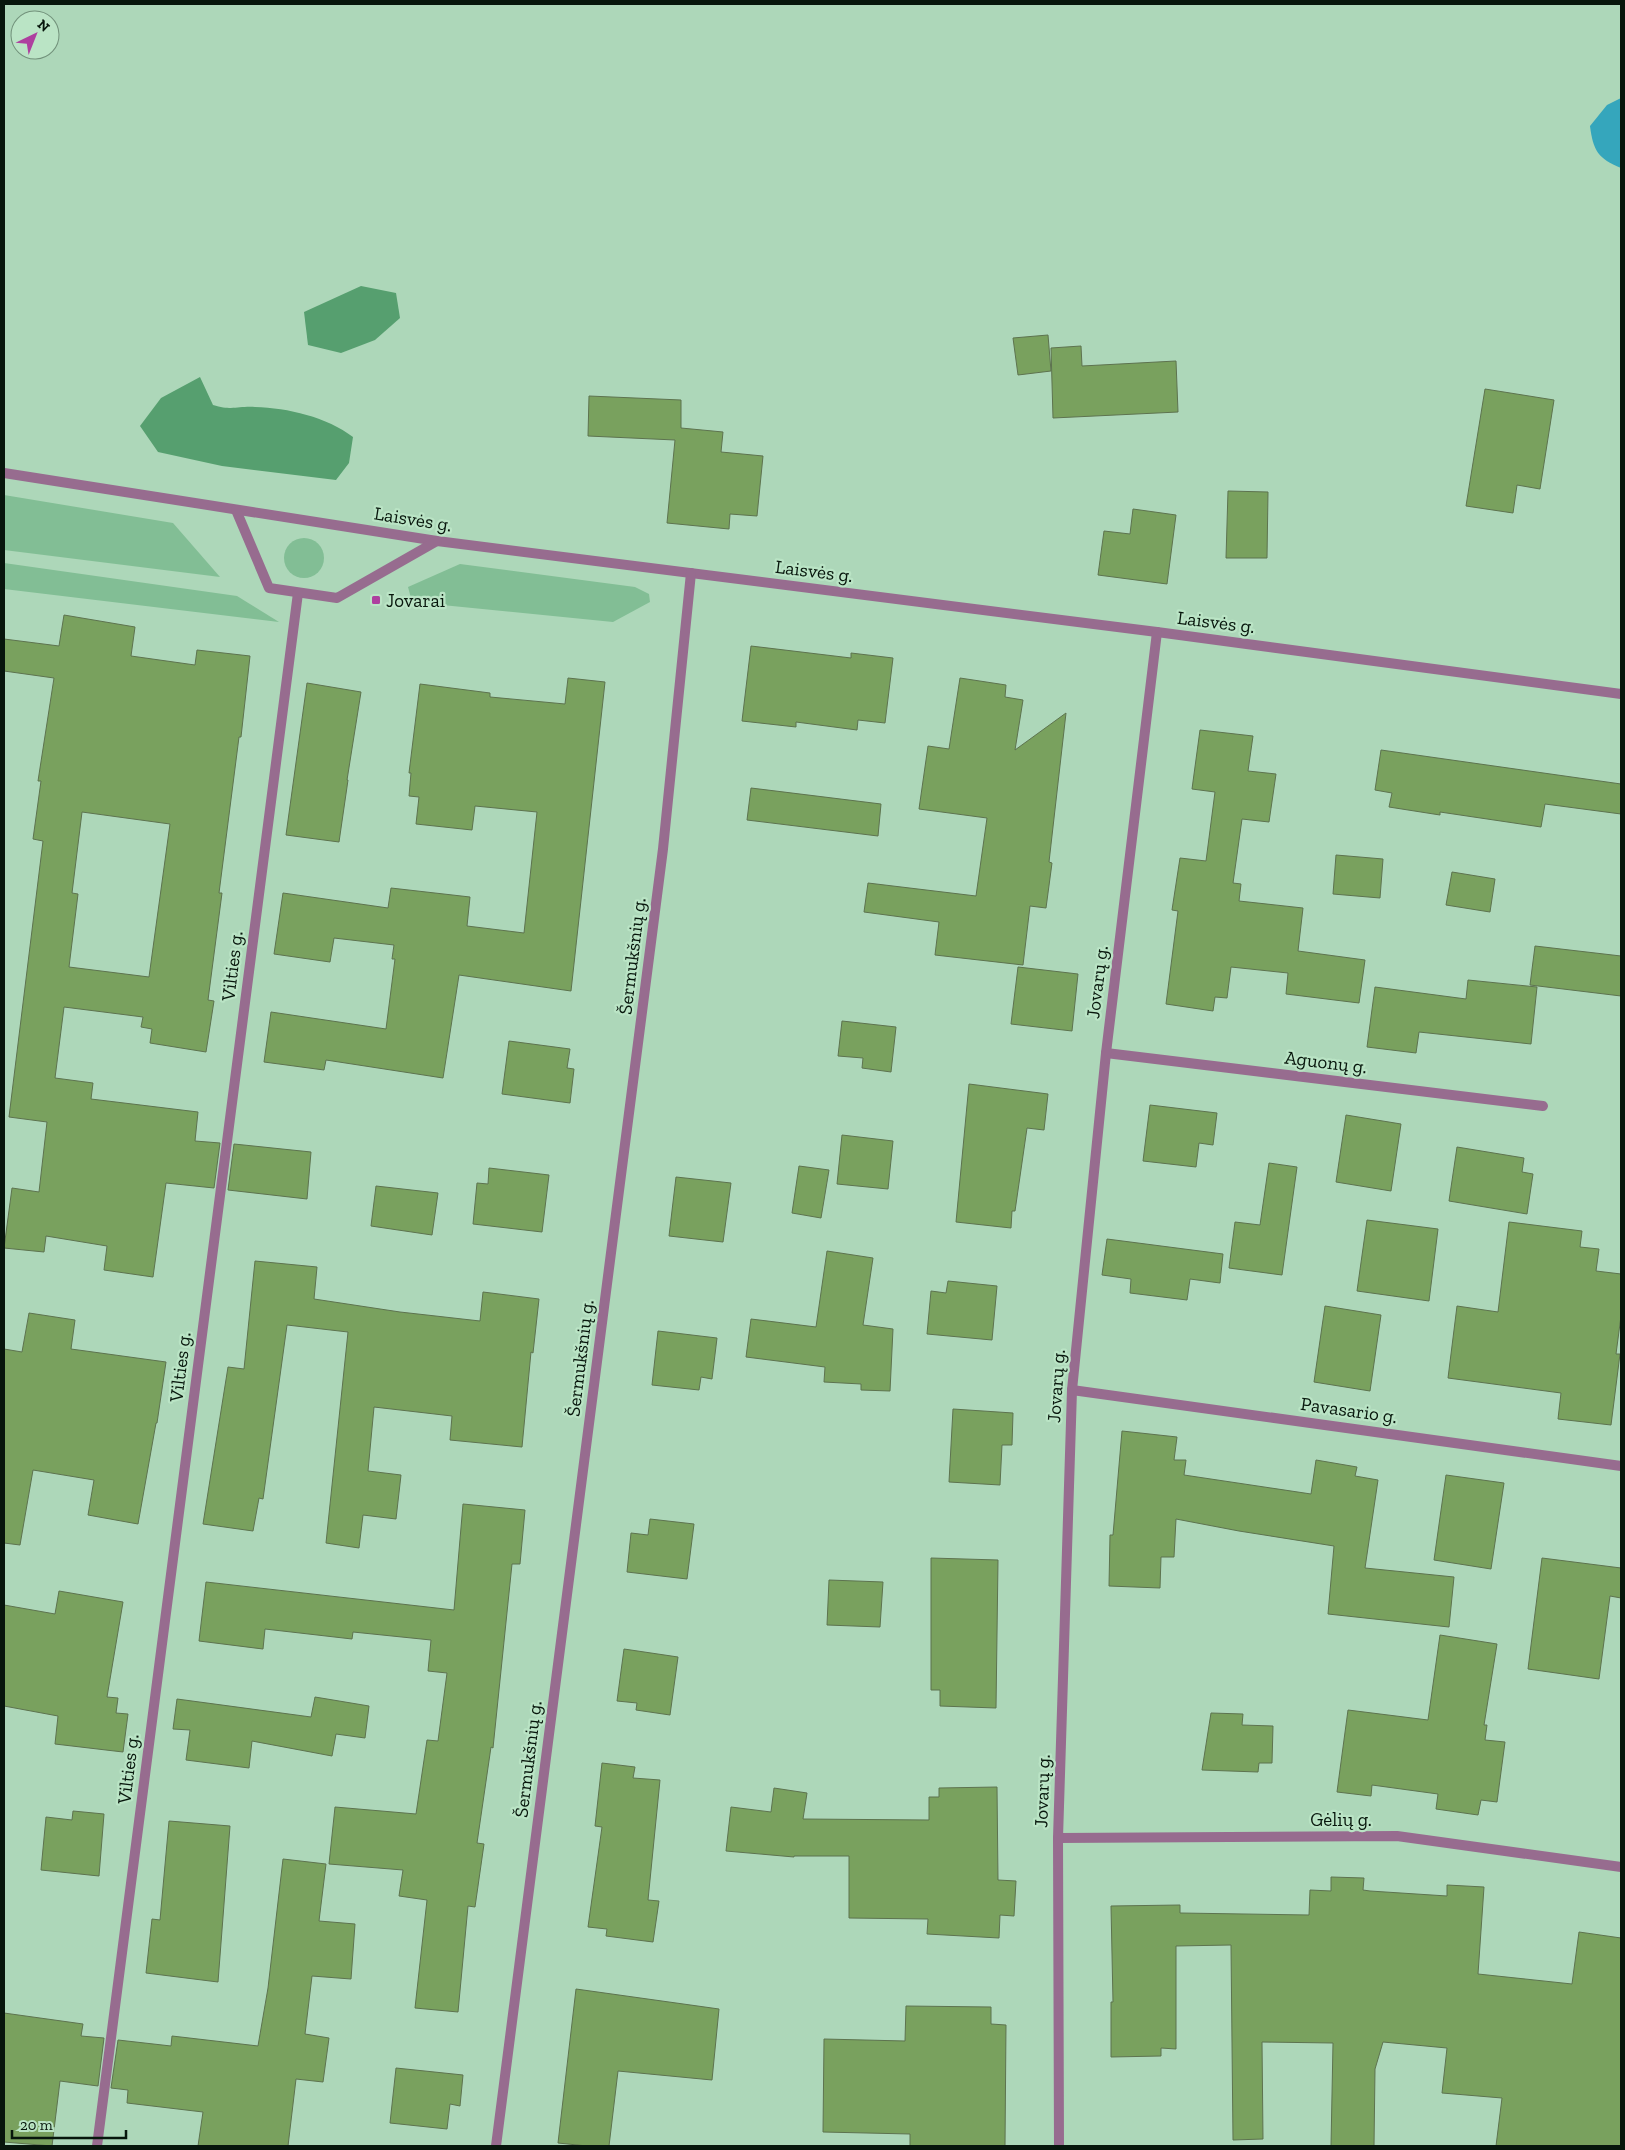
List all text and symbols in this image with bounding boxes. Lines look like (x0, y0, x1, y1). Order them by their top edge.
north arrow (10, 10, 60, 60)
text: N (34, 16, 53, 36)
street label: Laisvės g. (373, 502, 453, 536)
street label: Laisvės g. (774, 555, 854, 587)
place label: Jovarai (386, 589, 445, 612)
marker: Jovarai (370, 594, 382, 606)
street label: Laisvės g. (1176, 606, 1256, 638)
street label: Šermukšnių g. (613, 896, 651, 1016)
street label: Vilties g. (216, 930, 248, 1003)
street label: Jovarų g. (1081, 944, 1113, 1020)
street label: Aguonų g. (1283, 1046, 1369, 1078)
street label: Šermukšnių g. (561, 1298, 599, 1418)
street label: Vilties g. (164, 1331, 196, 1404)
street label: Jovarų g. (1042, 1348, 1070, 1424)
street label: Pavasario g. (1299, 1392, 1399, 1428)
street label: Šermukšnių g. (509, 1699, 547, 1819)
street label: Vilties g. (112, 1733, 144, 1806)
street label: Jovarų g. (1029, 1754, 1055, 1828)
street label: Gėlių g. (1310, 1808, 1372, 1831)
scale bar (12, 2108, 126, 2140)
text: 20 m (20, 2116, 53, 2134)

